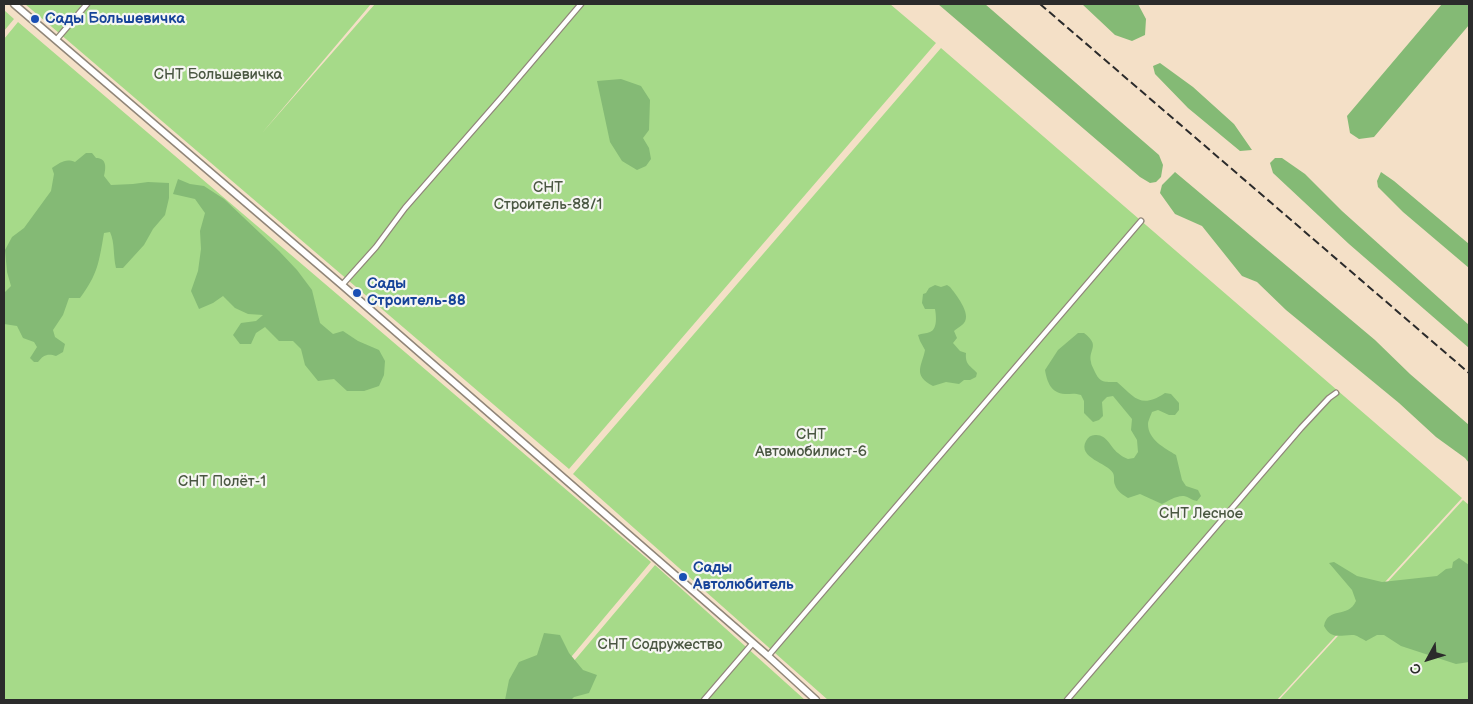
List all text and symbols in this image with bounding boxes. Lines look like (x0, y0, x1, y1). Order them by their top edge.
place label: Сады Большевичка (45, 10, 185, 28)
marker: Сады Большевичка (29, 13, 41, 25)
park label: СНТ Большевичка (154, 66, 282, 84)
park label: СНТ Строитель-88/1 (494, 179, 602, 214)
place label: Сады Строитель-88 (367, 275, 466, 310)
marker: Сады Строитель-88 (351, 287, 363, 299)
park label: СНТ Автомобилист-6 (755, 426, 867, 461)
park label: СНТ Полёт-1 (178, 473, 266, 491)
park label: СНТ Лесное (1159, 505, 1243, 523)
place label: Сады Автолюбитель (693, 559, 794, 594)
marker: Сады Автолюбитель (677, 571, 689, 583)
north arrow (1403, 634, 1453, 684)
park label: СНТ Содружество (598, 636, 722, 654)
text: С (1406, 660, 1426, 678)

